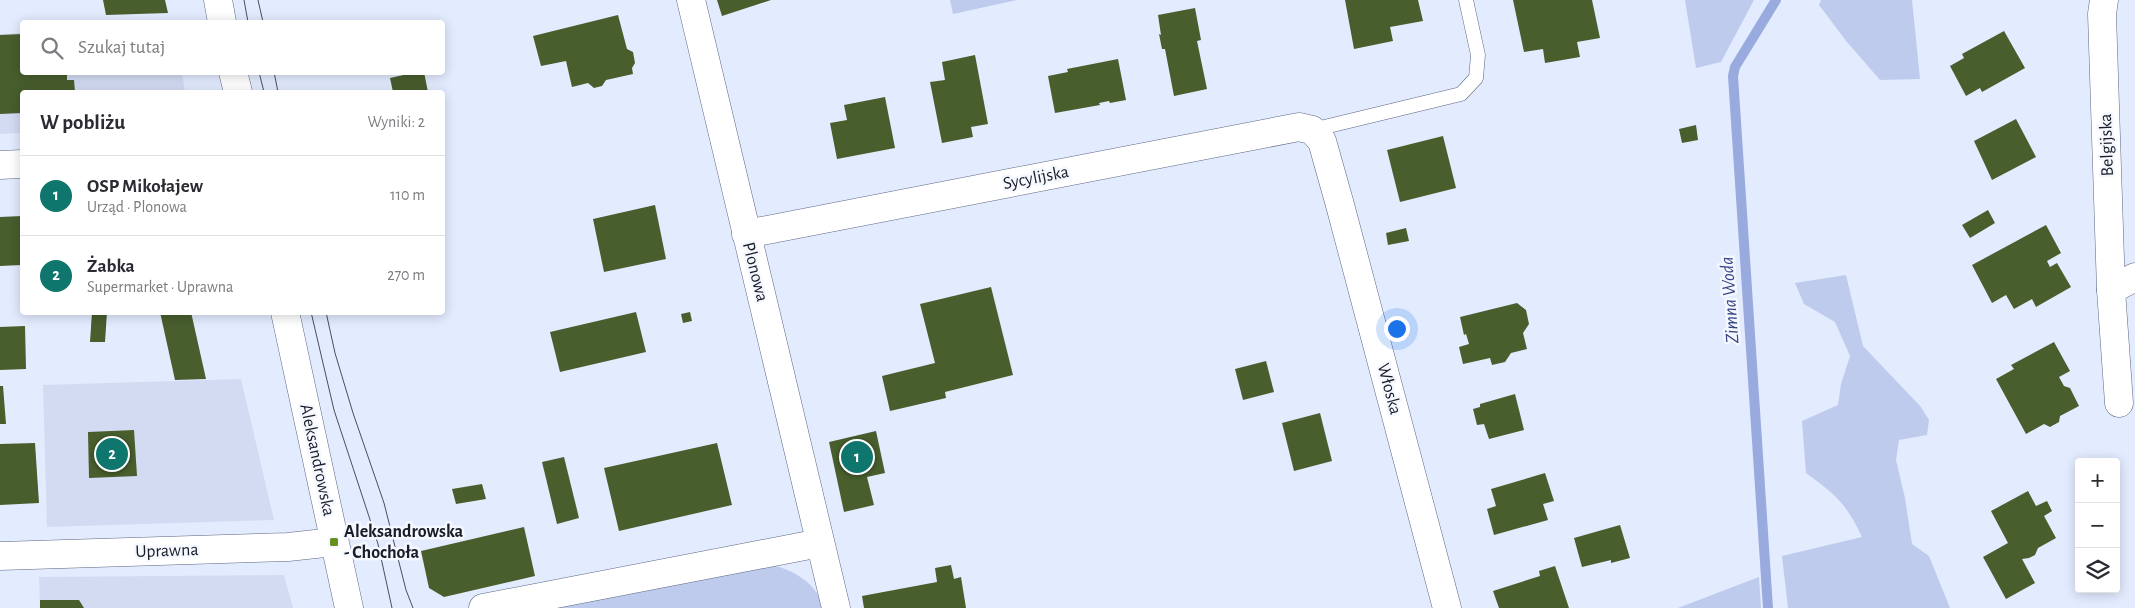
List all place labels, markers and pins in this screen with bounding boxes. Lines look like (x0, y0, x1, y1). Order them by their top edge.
pin: 2 (96, 435, 128, 473)
pin: 1 (841, 438, 873, 476)
place label: Aleksandrowska - Chochoła (344, 523, 464, 562)
marker: Aleksandrowska - Chochoła (328, 536, 340, 548)

